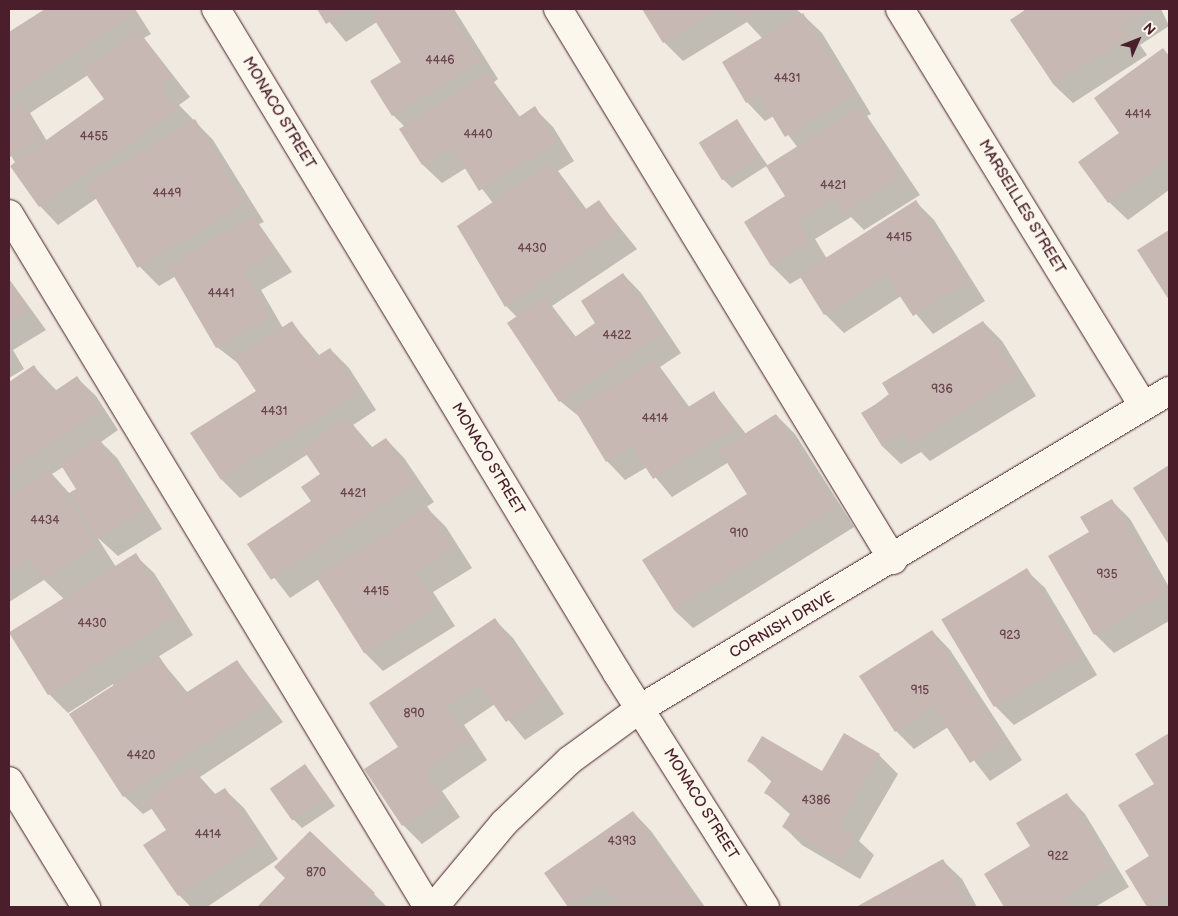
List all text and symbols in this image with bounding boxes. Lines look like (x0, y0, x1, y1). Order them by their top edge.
north arrow (1113, 15, 1163, 65)
text: N (1139, 20, 1159, 39)
street label: MONACO STREET (238, 54, 320, 172)
house number: 4446 (425, 54, 455, 68)
house number: 4431 (774, 72, 800, 86)
house number: 4414 (1125, 108, 1151, 122)
house number: 4440 (463, 128, 493, 142)
house number: 4455 (80, 130, 108, 144)
street label: MARSEILLES STREET (975, 136, 1069, 278)
house number: 4421 (820, 179, 846, 193)
house number: 4449 (153, 187, 181, 201)
house number: 4415 (886, 231, 912, 245)
house number: 4430 (517, 242, 547, 256)
house number: 4441 (208, 287, 234, 301)
house number: 4422 (603, 329, 631, 343)
house number: 936 (931, 383, 953, 397)
street label: MONACO STREET (447, 400, 529, 518)
house number: 4431 (261, 405, 287, 419)
house number: 4414 (642, 412, 668, 426)
house number: 4421 (340, 487, 366, 501)
house number: 4434 (30, 514, 60, 528)
house number: 910 (730, 527, 748, 541)
house number: 935 (1096, 568, 1118, 582)
house number: 4415 (363, 585, 389, 599)
street label: CORNISH DRIVE (726, 588, 838, 662)
house number: 4430 (77, 617, 107, 631)
house number: 923 (999, 629, 1021, 643)
house number: 915 (911, 684, 929, 698)
house number: 890 (404, 707, 424, 721)
street label: MONACO STREET (660, 745, 742, 863)
house number: 4420 (127, 749, 155, 763)
house number: 4386 (801, 794, 831, 808)
house number: 4414 (195, 828, 221, 842)
house number: 4393 (607, 835, 637, 849)
house number: 922 (1047, 850, 1069, 864)
house number: 870 (306, 866, 326, 880)

